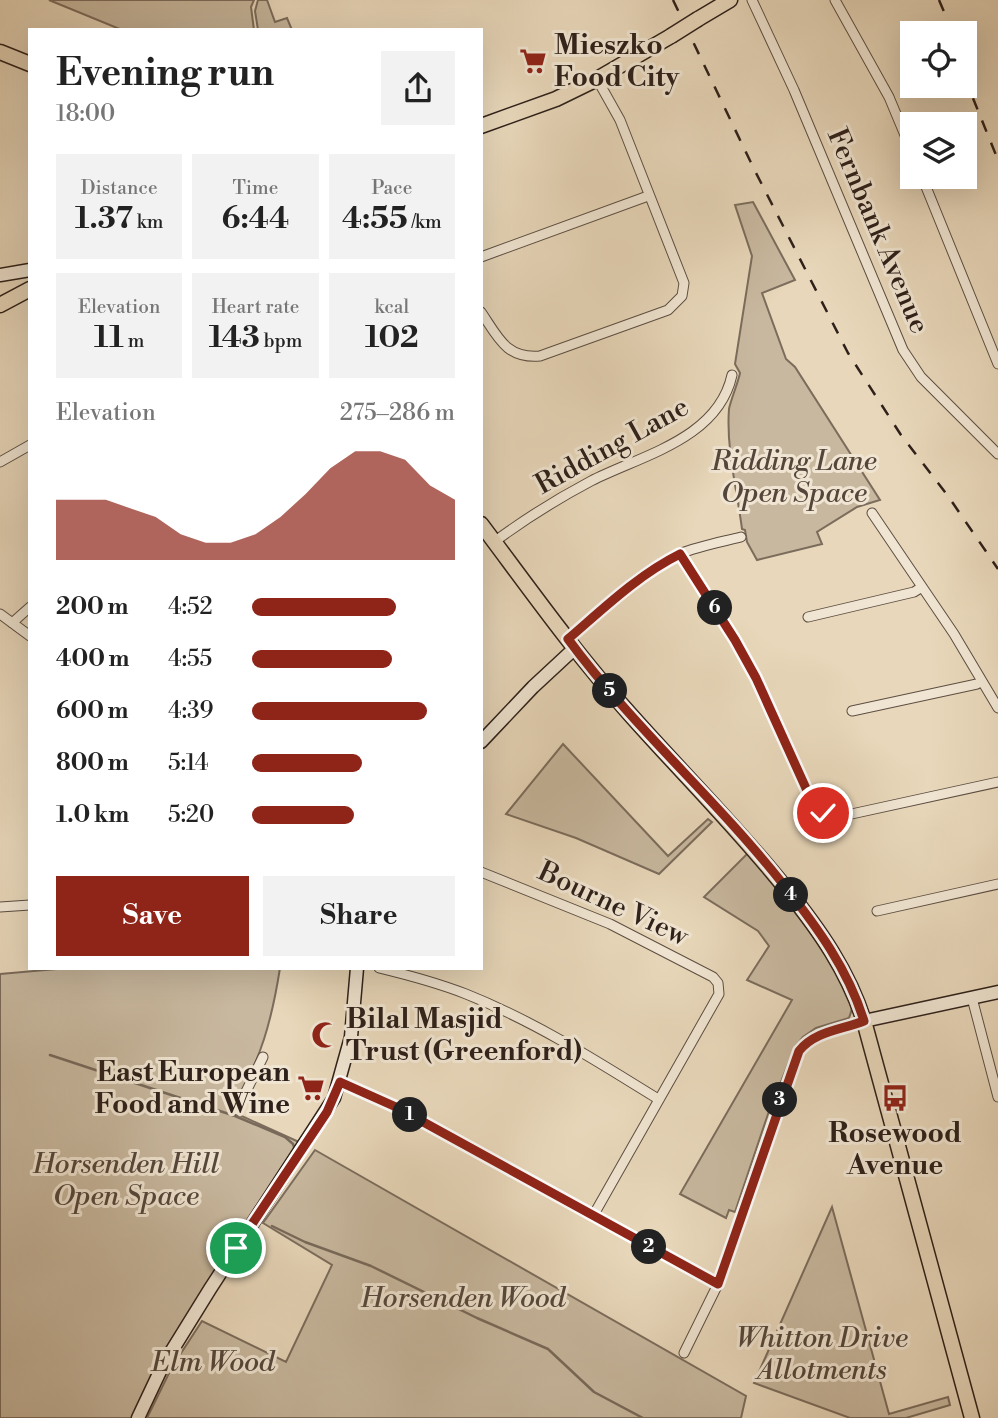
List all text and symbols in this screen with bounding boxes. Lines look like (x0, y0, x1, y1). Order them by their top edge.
map controls (900, 21, 977, 189)
button: locate (900, 21, 977, 98)
place label: Mieszko Food City (554, 28, 680, 95)
supermarket icon: Mieszko Food City (518, 46, 548, 76)
text: Evening run (56, 50, 274, 97)
button: share (381, 51, 455, 125)
text: 18:00 (56, 100, 115, 128)
button: layers (900, 112, 977, 189)
street label: Fernbank Avenue (819, 123, 937, 339)
text: Distance (81, 176, 158, 200)
text: Time (233, 176, 278, 200)
text: Pace (371, 176, 412, 200)
text: 1.37 (75, 200, 133, 238)
text: 6:44 (222, 200, 289, 238)
text: 4:55 (342, 200, 408, 238)
text: km (133, 210, 163, 234)
text: /km (408, 210, 442, 234)
text: Elevation (78, 295, 160, 319)
text: Heart rate (212, 295, 299, 319)
text: kcal (375, 295, 409, 319)
text: 11 (94, 319, 124, 357)
text: 143 (209, 319, 260, 357)
text: 102 (365, 319, 419, 357)
text: m (124, 329, 144, 353)
text: bpm (260, 329, 302, 353)
street label: Ridding Lane (529, 389, 695, 503)
text: Elevation (56, 399, 156, 427)
text: 275–286 m (340, 399, 455, 427)
park label: Ridding Lane Open Space (710, 444, 877, 511)
pin: 6 (698, 590, 732, 626)
text: 200 m (56, 593, 128, 621)
text: 4:52 (168, 593, 213, 621)
text: 6 (709, 595, 720, 619)
text: 400 m (56, 645, 129, 673)
text: 4:55 (168, 645, 212, 673)
pin: 5 (592, 674, 628, 708)
text: 5 (604, 678, 615, 702)
text: 600 m (56, 697, 129, 725)
text: 4:39 (168, 697, 214, 725)
text: 800 m (56, 749, 129, 777)
text: 5:14 (168, 749, 209, 777)
pin (793, 783, 853, 843)
icon: check (804, 794, 842, 832)
text: 1.0 km (56, 801, 129, 829)
text: 5:20 (168, 801, 214, 829)
street label: Bourne View (531, 854, 694, 954)
button: Save (56, 876, 249, 956)
button: Share (263, 876, 455, 956)
pin: 4 (774, 878, 808, 912)
text: 4 (784, 882, 797, 906)
place label: Bilal Masjid Trust (Greenford) (346, 1002, 582, 1069)
mosque icon: Bilal Masjid Trust (Greenford) (310, 1020, 340, 1050)
place label: East European Food and Wine (95, 1055, 290, 1122)
supermarket icon: East European Food and Wine (296, 1073, 326, 1103)
pin: 3 (762, 1082, 798, 1118)
bus stop icon: Rosewood Avenue (880, 1083, 910, 1113)
text: 3 (774, 1087, 785, 1111)
pin: 1 (392, 1098, 428, 1132)
text: 1 (405, 1102, 414, 1126)
place label: Rosewood Avenue (828, 1116, 962, 1183)
park label: Horsenden Hill Open Space (32, 1147, 219, 1214)
pin (206, 1218, 266, 1278)
icon: arrive (217, 1229, 255, 1267)
pin: 2 (632, 1230, 666, 1264)
text: 2 (643, 1234, 654, 1258)
park label: Horsenden Wood (360, 1281, 567, 1316)
park label: Whitton Drive Allotments (736, 1321, 908, 1388)
park label: Elm Wood (149, 1345, 276, 1380)

